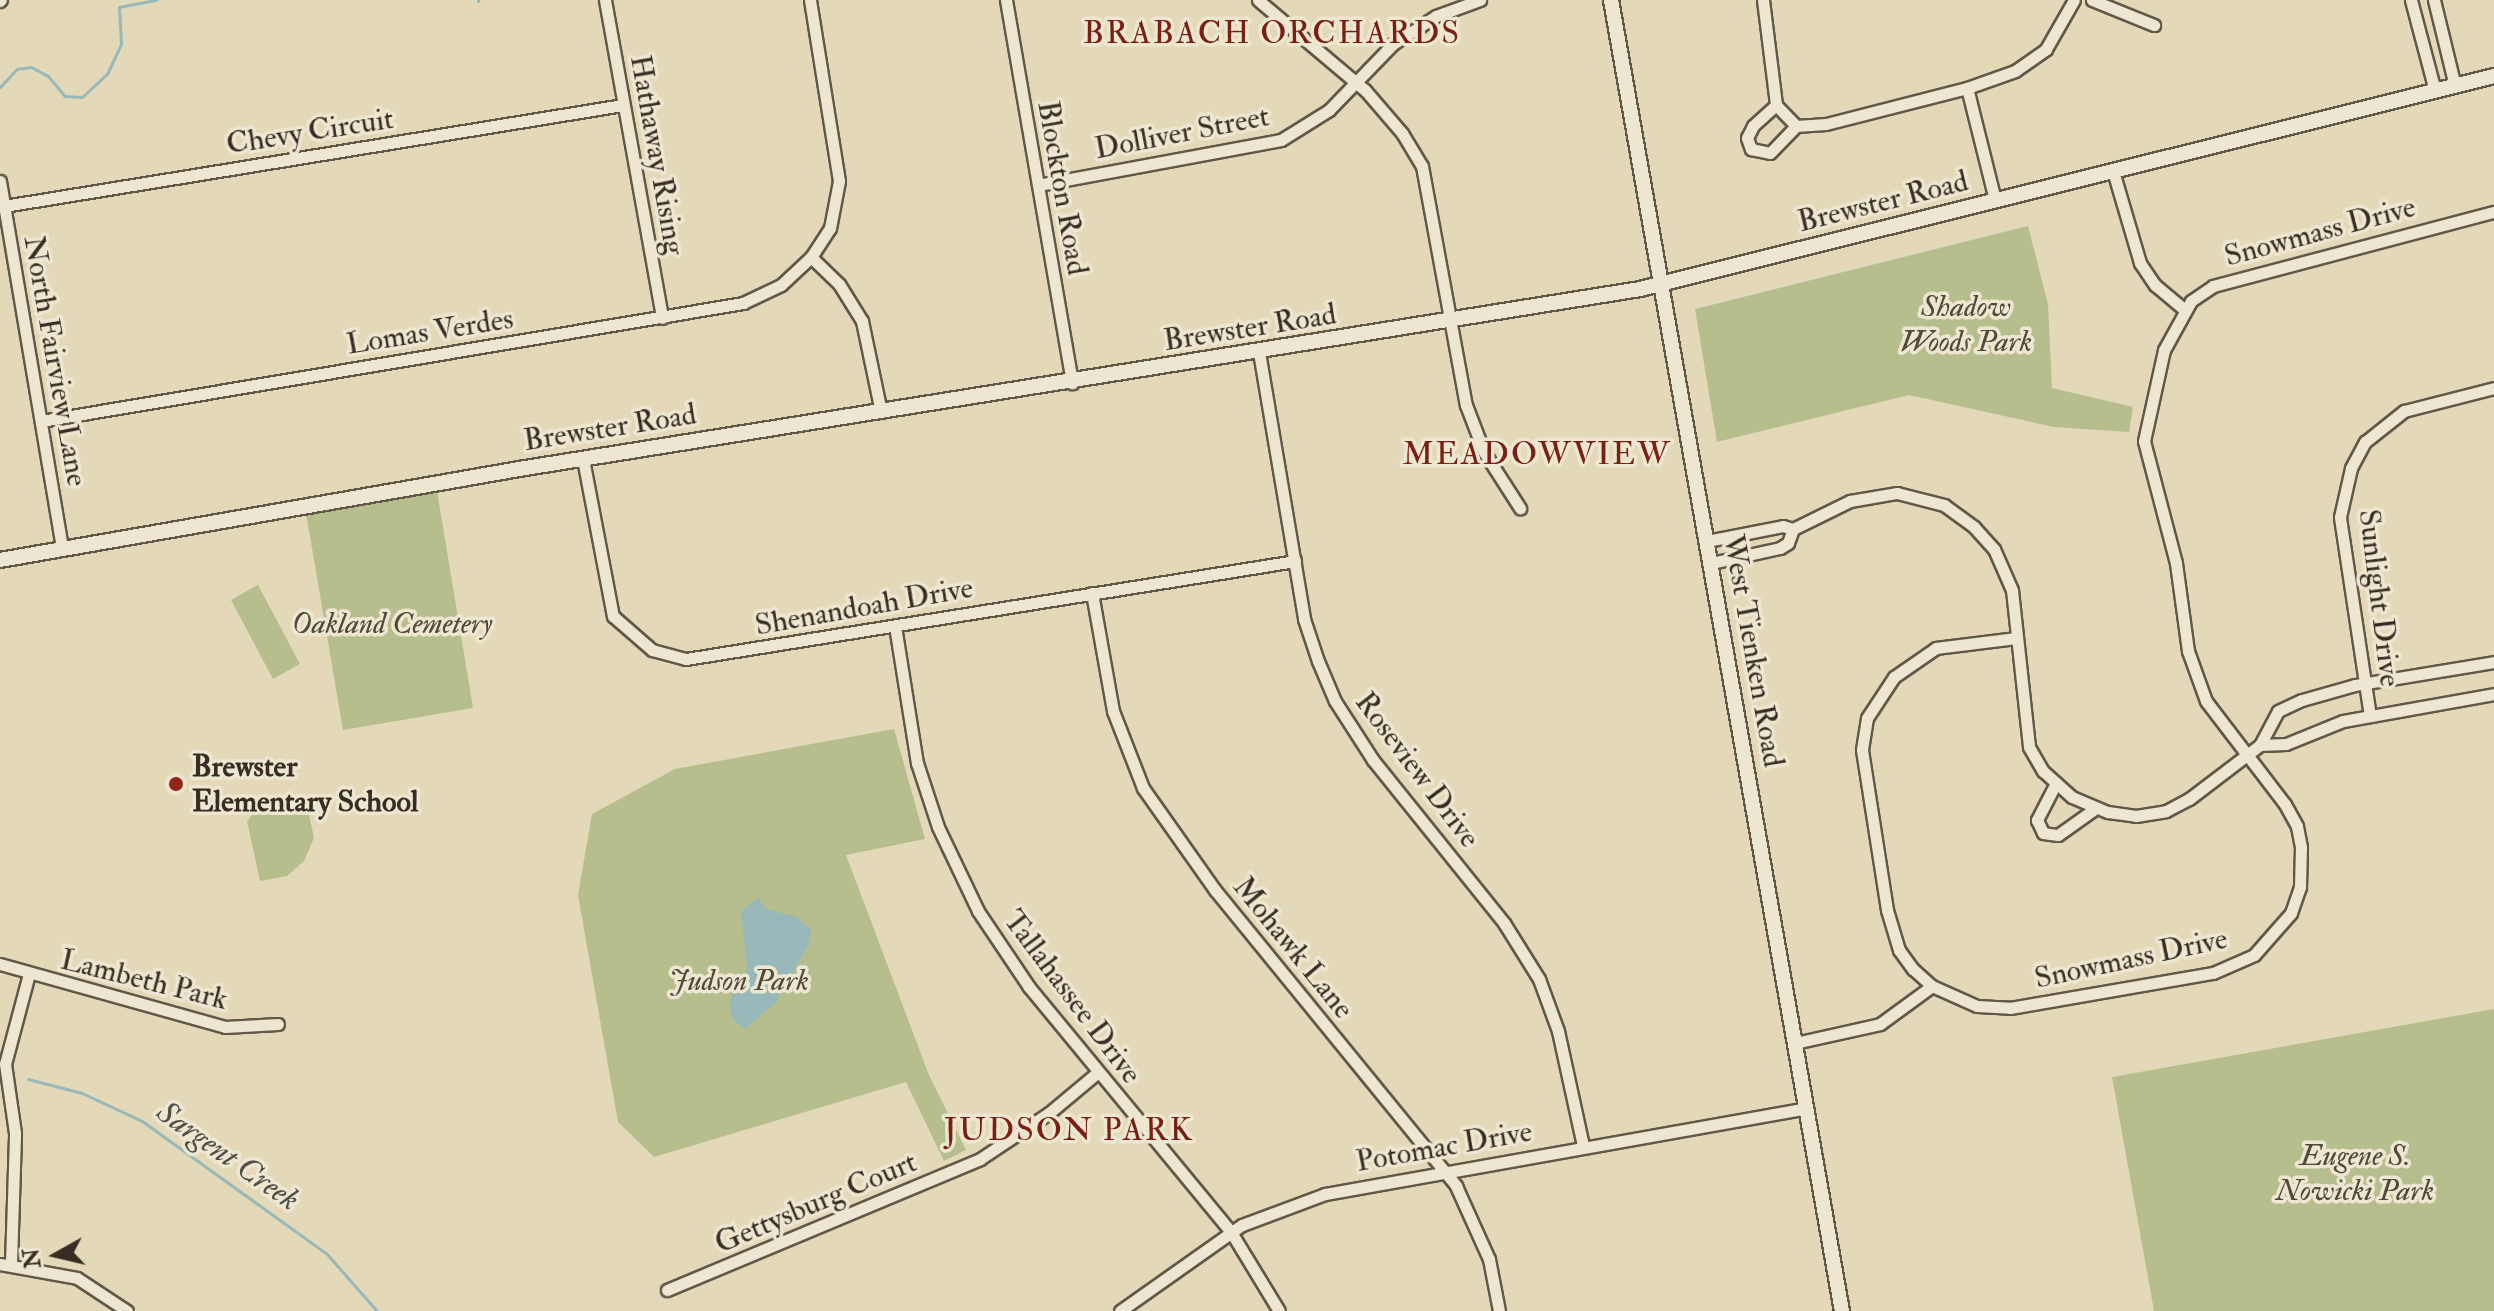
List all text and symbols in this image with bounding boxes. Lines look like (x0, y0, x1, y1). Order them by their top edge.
district label: BRABACH ORCHARDS (1083, 14, 1461, 52)
street label: Hathaway Rising (622, 52, 692, 258)
street label: Blockton Road (1029, 98, 1095, 278)
street label: Dolliver Street (1092, 98, 1272, 168)
street label: Chevy Circuit (224, 101, 396, 163)
street label: Brewster Road (1794, 163, 1972, 241)
street label: Snowmass Drive (2221, 189, 2419, 275)
street label: North Fairview Lane (15, 233, 95, 489)
park label: Shadow Woods Park (1900, 289, 2032, 360)
street label: Brewster Road (1161, 297, 1339, 359)
street label: Lomas Verdes (344, 301, 516, 363)
street label: Brewster Road (521, 397, 699, 459)
district label: MEADOWVIEW (1403, 435, 1671, 473)
street label: Sunlight Drive (2350, 507, 2408, 689)
street label: West Tienken Road (1715, 532, 1791, 770)
street label: Shenandoah Drive (752, 570, 976, 644)
park label: Oakland Cemetery (292, 606, 492, 642)
street label: Roseview Drive (1347, 685, 1487, 855)
place label: Brewster Elementary School (192, 749, 418, 820)
marker: Brewster Elementary School (167, 775, 185, 793)
street label: Mohawk Lane (1225, 870, 1361, 1026)
street label: Tallahassee Drive (995, 903, 1149, 1091)
street label: Snowmass Drive (2031, 921, 2231, 997)
street label: Lambeth Park (57, 942, 231, 1018)
park label: Judson Park (669, 963, 809, 999)
water label: Sargent Creek (149, 1093, 307, 1219)
district label: JUDSON PARK (944, 1111, 1194, 1149)
street label: Potomac Drive (1353, 1114, 1535, 1180)
park label: Eugene S. Nowicki Park (2276, 1138, 2434, 1208)
street label: Gettysburg Court (710, 1144, 922, 1262)
north arrow (16, 1215, 96, 1295)
text: N (17, 1247, 47, 1270)

